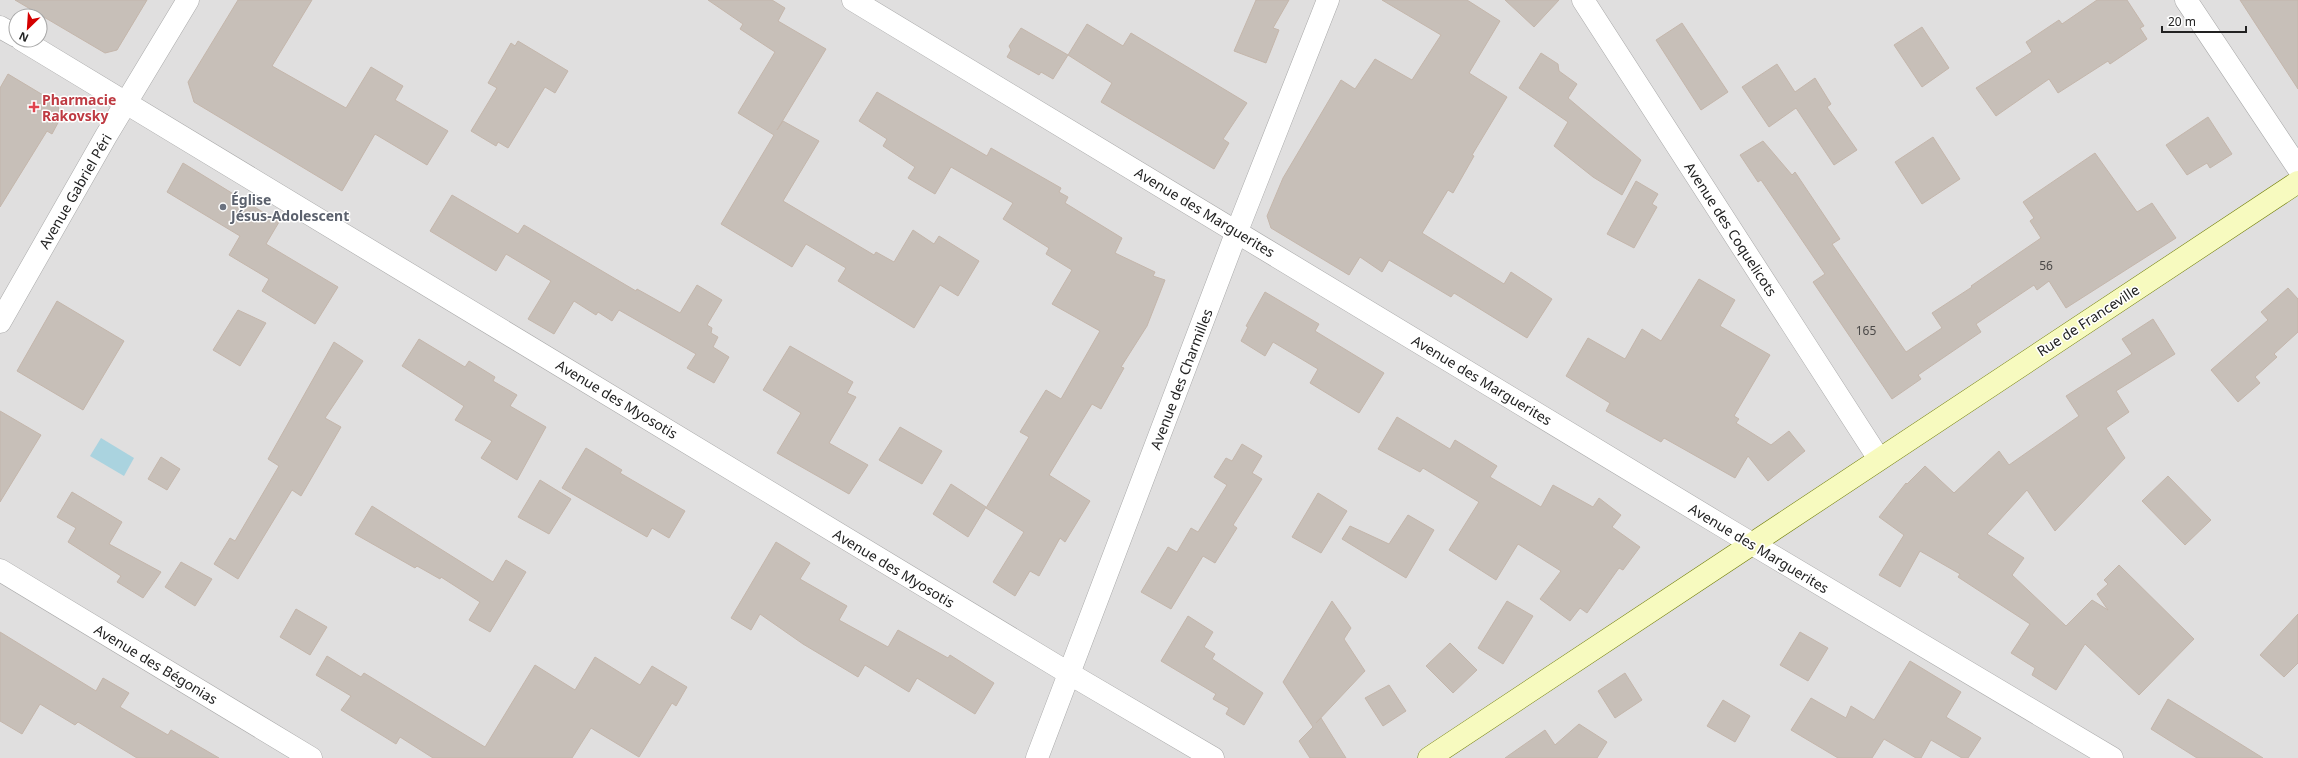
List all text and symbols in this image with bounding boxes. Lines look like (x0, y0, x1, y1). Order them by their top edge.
north arrow (8, 8, 48, 48)
scale bar (2162, 8, 2246, 34)
text: 20 m (2168, 13, 2196, 30)
text: N (16, 29, 31, 46)
place label: Pharmacie Rakovsky (42, 90, 116, 125)
marker: Pharmacie Rakovsky (29, 102, 39, 112)
street label: Avenue Gabriel Péri (34, 130, 116, 252)
street label: Avenue des Coquelicots (1680, 158, 1782, 300)
street label: Avenue des Marguerites (1132, 163, 1279, 262)
place label: Église Jésus-Adolescent (229, 190, 349, 225)
marker: Église Jésus-Adolescent (218, 202, 228, 212)
house number: 56 (2039, 257, 2053, 274)
street label: Rue de Franceville (2033, 280, 2143, 360)
street label: Avenue des Charmilles (1145, 306, 1217, 452)
house number: 165 (1856, 322, 1876, 339)
street label: Avenue des Marguerites (1409, 331, 1556, 430)
street label: Avenue des Myosotis (553, 355, 681, 443)
street label: Avenue des Marguerites (1686, 499, 1833, 598)
street label: Avenue des Myosotis (830, 524, 958, 612)
street label: Avenue des Bégonias (91, 620, 221, 708)

